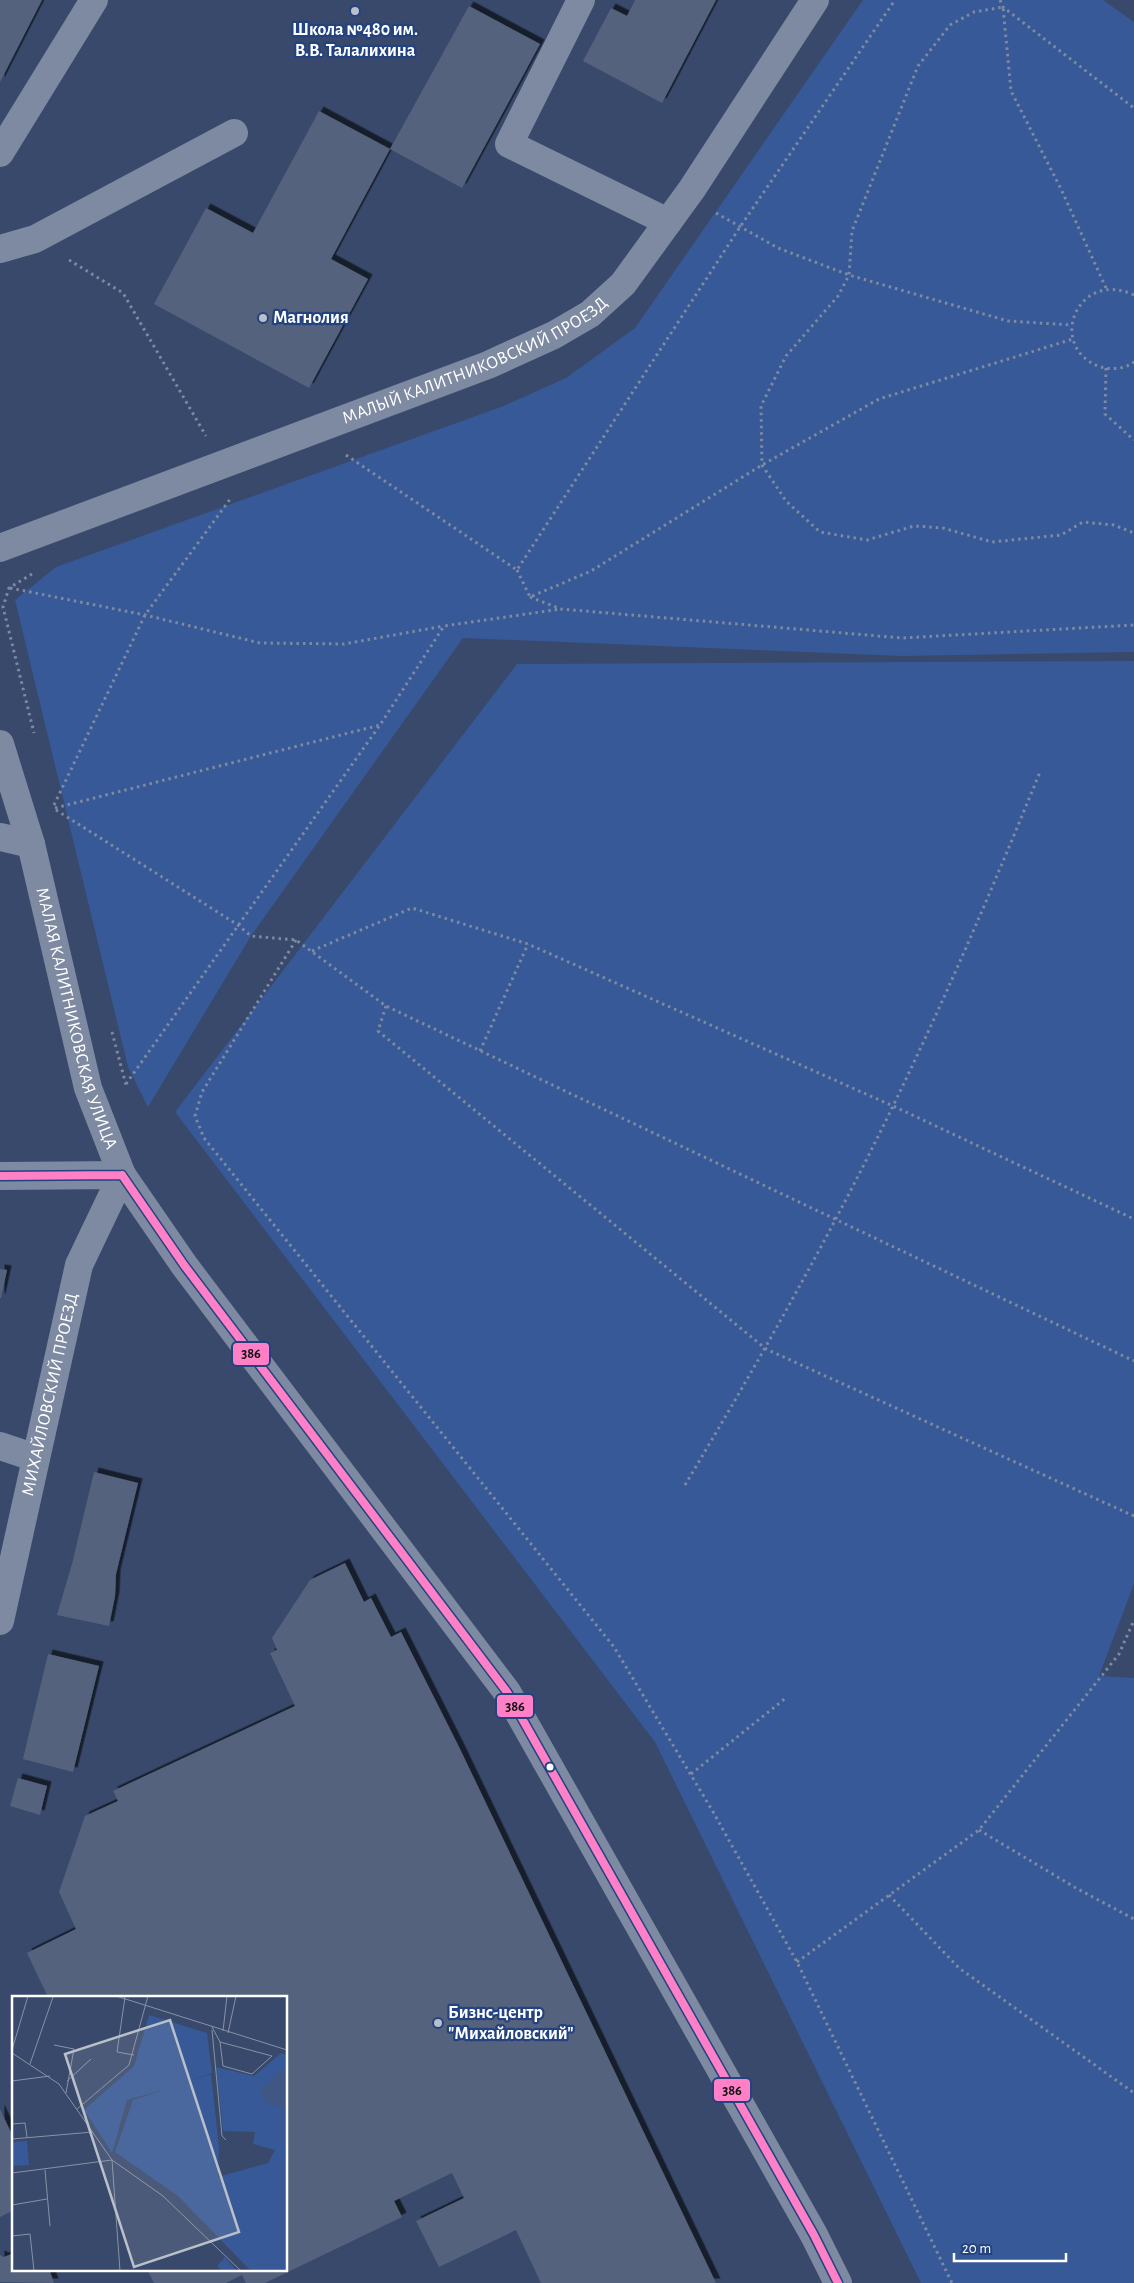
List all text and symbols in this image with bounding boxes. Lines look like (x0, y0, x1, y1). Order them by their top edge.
marker: Школа №480 им. В.В. Талалихина (349, 5, 361, 17)
place label: Школа №480 им. В.В. Талалихина (292, 21, 418, 60)
street label: МАЛЫЙ КАЛИТНИКОВСКИЙ ПРОЕЗД (340, 294, 611, 428)
place label: Магнолия (273, 309, 349, 327)
marker: Магнолия (257, 312, 269, 324)
street label: МАЛАЯ КАЛИТНИКОВСКАЯ УЛИЦА (32, 886, 120, 1152)
street label: МИХАЙЛОВСКИЙ ПРОЕЗД (19, 1291, 82, 1498)
line badge: 386 (232, 1342, 270, 1366)
text: 386 (241, 1347, 261, 1361)
line badge: 386 (496, 1694, 534, 1718)
text: 386 (505, 1700, 525, 1714)
unlabelled marker (545, 1762, 555, 1772)
inset map (12, 1996, 288, 2270)
place label: Бизнс-центр "Михайловский" (448, 2004, 574, 2043)
marker: Бизнс-центр "Михайловский" (432, 2017, 444, 2029)
line badge: 386 (713, 2078, 751, 2102)
text: 386 (722, 2084, 742, 2098)
scale bar (954, 2230, 1066, 2262)
text: 20 m (962, 2241, 991, 2256)

